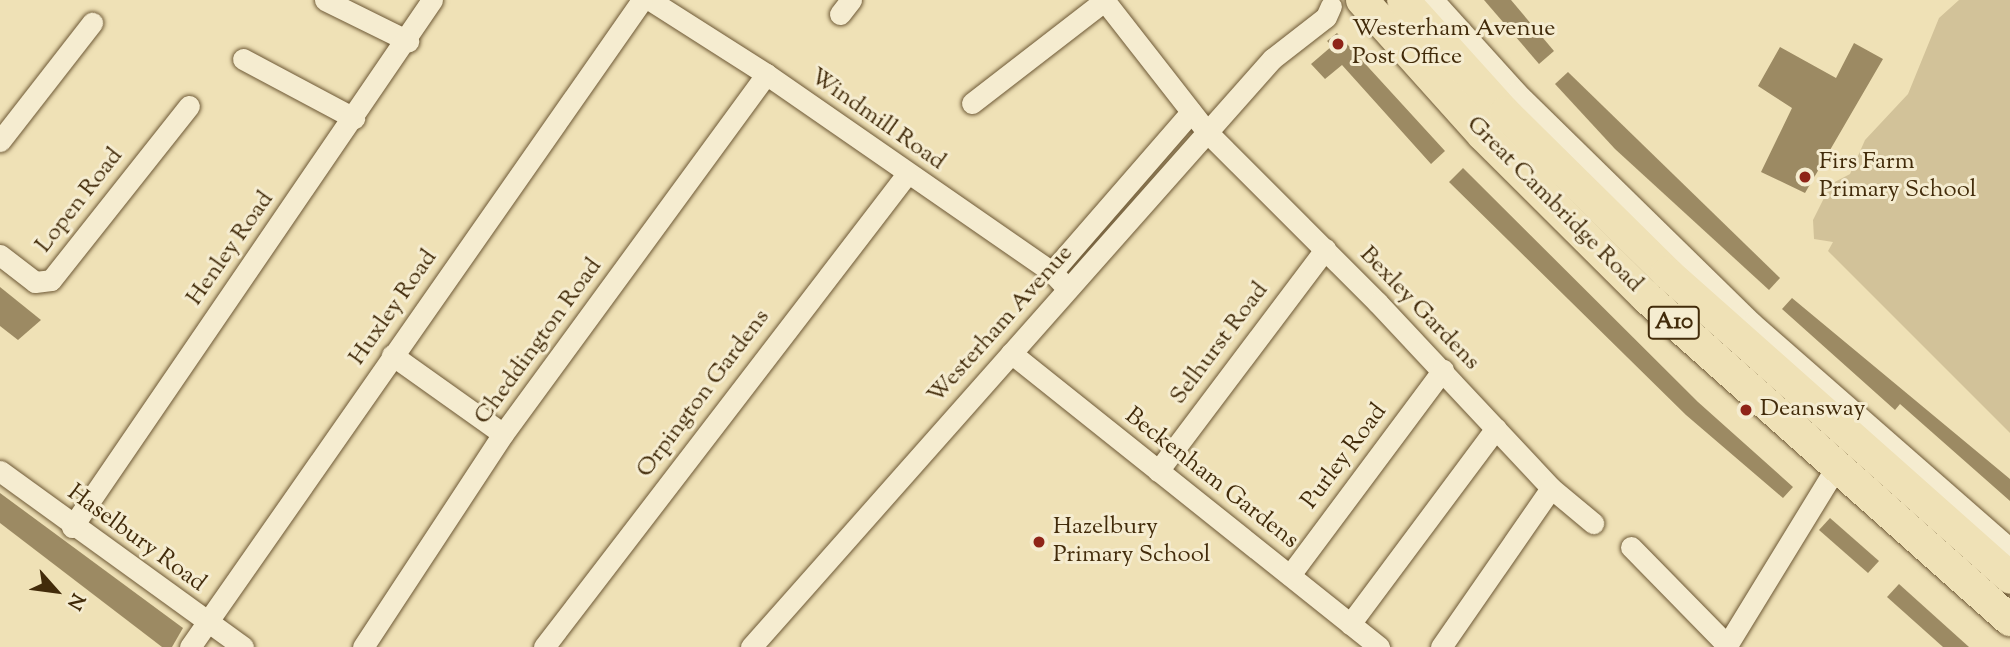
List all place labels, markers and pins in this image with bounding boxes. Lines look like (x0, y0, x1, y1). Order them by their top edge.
place label: Westerham Avenue Post Office (1352, 16, 1555, 72)
marker: Westerham Avenue Post Office (1330, 36, 1346, 52)
place label: Firs Farm Primary School (1819, 149, 1976, 205)
marker: Firs Farm Primary School (1797, 169, 1813, 185)
place label: Deansway (1760, 396, 1866, 424)
marker: Deansway (1738, 402, 1754, 418)
place label: Hazelbury Primary School (1053, 514, 1210, 570)
marker: Hazelbury Primary School (1031, 534, 1047, 550)

